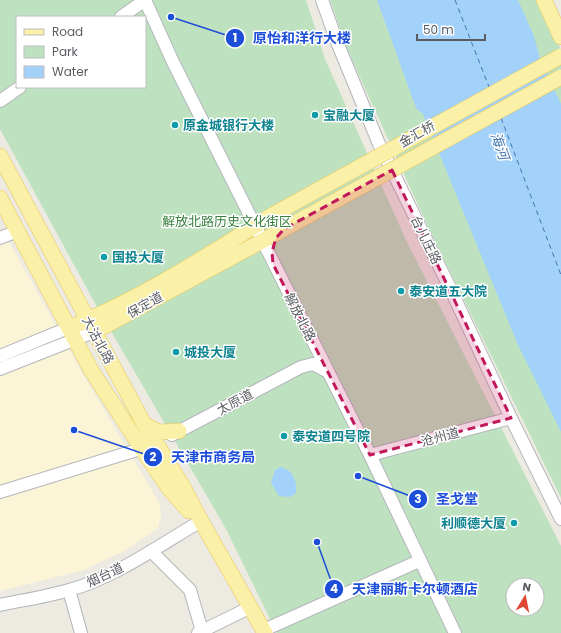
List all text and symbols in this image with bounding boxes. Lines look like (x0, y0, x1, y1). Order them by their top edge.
legend (16, 16, 146, 88)
scale bar (417, 16, 485, 42)
text: 50 m (423, 21, 454, 38)
text: Road (52, 23, 83, 40)
callout: 原怡和洋行大楼 (225, 25, 359, 51)
text: 原怡和洋行大楼 (253, 28, 351, 48)
text: 1 (233, 29, 237, 46)
text: Park (52, 43, 79, 60)
text: Water (52, 63, 89, 80)
place label: 宝融大厦 (323, 106, 375, 125)
marker: 宝融大厦 (310, 110, 320, 120)
place label: 原金城银行大楼 (183, 116, 274, 135)
street label: 金汇桥 (395, 116, 439, 152)
marker: 原金城银行大楼 (170, 120, 180, 130)
water label: 海河 (486, 129, 515, 165)
park label: 解放北路历史文化街区 (162, 212, 292, 231)
street label: 台儿庄路 (406, 212, 446, 268)
place label: 国投大厦 (112, 248, 164, 267)
marker: 国投大厦 (99, 252, 109, 262)
place label: 泰安道五大院 (409, 282, 487, 301)
marker: 泰安道五大院 (396, 286, 406, 296)
street label: 保定道 (123, 287, 167, 323)
street label: 解放北路 (280, 290, 320, 344)
street label: 大沽北路 (77, 313, 119, 367)
place label: 城投大厦 (184, 343, 236, 362)
marker: 城投大厦 (171, 347, 181, 357)
street label: 太原道 (213, 384, 257, 420)
street label: 沧州道 (419, 423, 461, 451)
place label: 泰安道四号院 (292, 427, 370, 446)
marker: 泰安道四号院 (279, 431, 289, 441)
callout: 天津市商务局 (143, 444, 263, 470)
text: 天津市商务局 (171, 447, 255, 467)
text: 2 (150, 448, 157, 465)
callout: 圣戈堂 (408, 486, 486, 512)
text: 圣戈堂 (436, 489, 478, 509)
text: 3 (414, 490, 422, 507)
place label: 利顺德大厦 (441, 514, 506, 533)
marker: 利顺德大厦 (509, 518, 519, 528)
street label: 烟台道 (83, 558, 127, 592)
callout: 天津丽斯卡尔顿酒店 (324, 576, 486, 602)
north arrow (505, 577, 545, 617)
text: 天津丽斯卡尔顿酒店 (352, 579, 478, 599)
text: N (521, 579, 532, 596)
text: 4 (330, 580, 338, 597)

